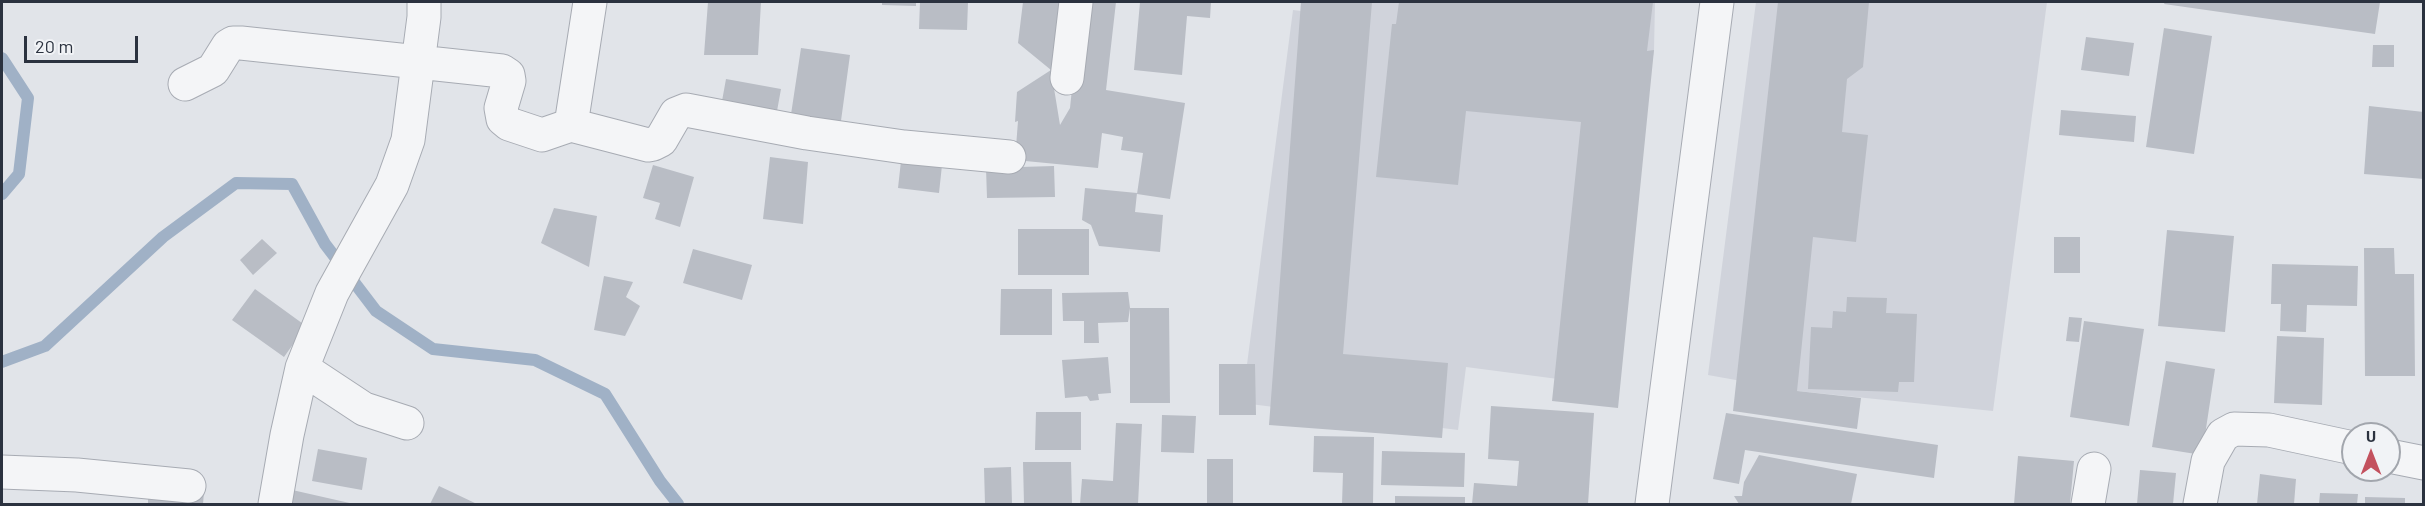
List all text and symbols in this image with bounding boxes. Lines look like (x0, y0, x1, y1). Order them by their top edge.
scale bar (27, 24, 141, 62)
text: 20 m (35, 35, 73, 57)
north arrow (2341, 422, 2401, 482)
text: U (2366, 426, 2376, 445)

